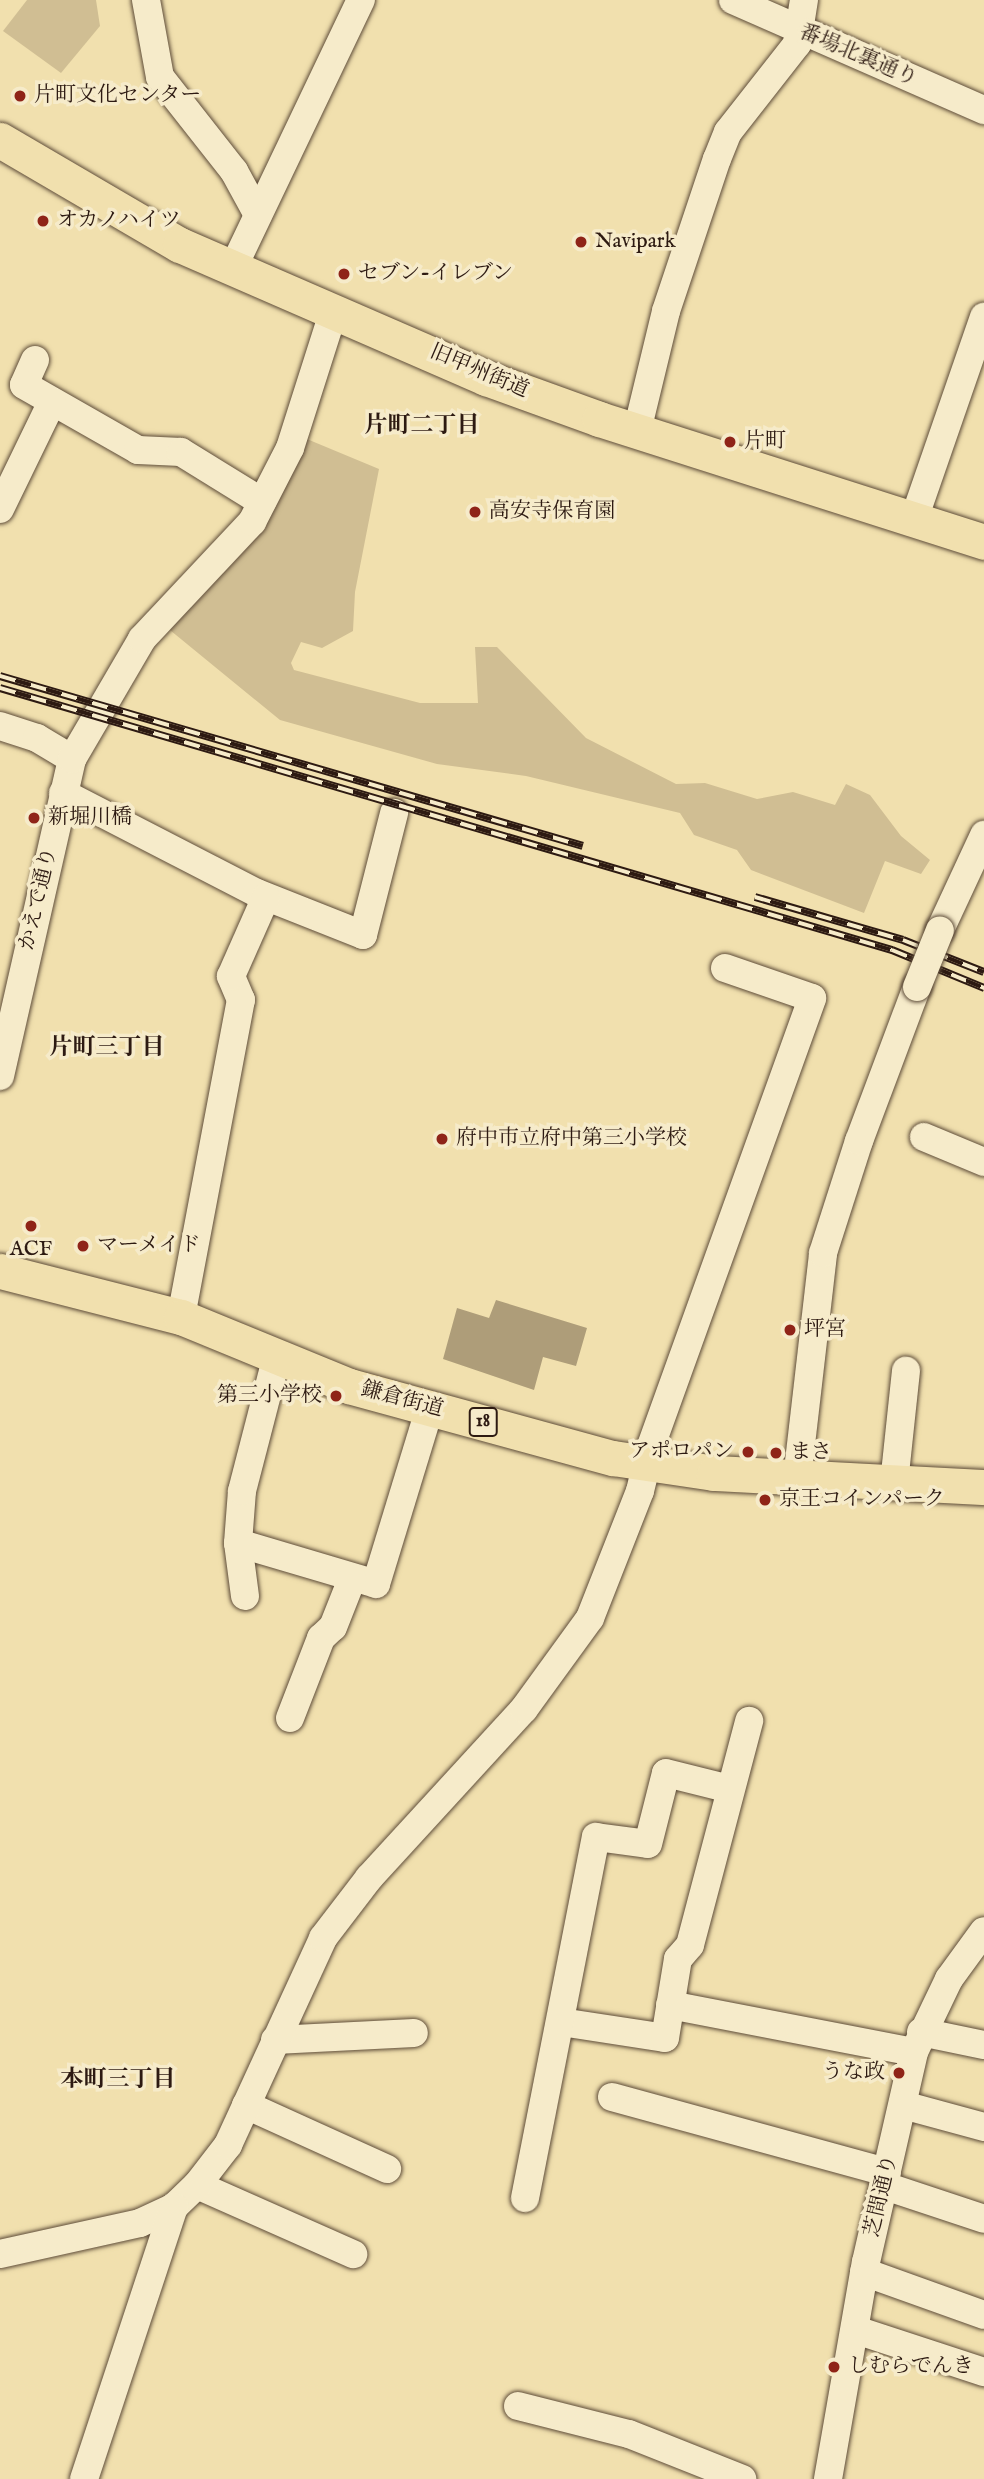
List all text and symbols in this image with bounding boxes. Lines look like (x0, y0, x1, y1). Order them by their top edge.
street label: 番場北裏通り (795, 20, 921, 92)
place label: 片町文化センター (34, 83, 202, 109)
marker: 片町文化センター (12, 88, 28, 104)
place label: オカノハイツ (57, 208, 183, 234)
marker: オカノハイツ (35, 213, 51, 229)
place label: Navipark (595, 229, 676, 255)
marker: Navipark (573, 234, 589, 250)
place label: セブン-イレブン (358, 261, 515, 287)
marker: セブン-イレブン (336, 266, 352, 282)
street label: 旧甲州街道 (426, 340, 532, 404)
district label: 片町二丁目 (365, 412, 479, 440)
place label: 片町 (744, 429, 786, 455)
marker: 片町 (722, 434, 738, 450)
place label: 高安寺保育園 (489, 499, 615, 525)
marker: 高安寺保育園 (467, 504, 483, 520)
place label: 新堀川橋 (48, 805, 132, 831)
marker: 新堀川橋 (26, 810, 42, 826)
street label: かえで通り (15, 845, 63, 953)
district label: 片町三丁目 (50, 1034, 164, 1062)
place label: 府中市立府中第三小学校 (456, 1126, 687, 1152)
marker: 府中市立府中第三小学校 (434, 1131, 450, 1147)
marker: ACF (23, 1218, 39, 1234)
place label: マーメイド (97, 1233, 202, 1259)
place label: ACF (10, 1237, 52, 1263)
marker: マーメイド (75, 1238, 91, 1254)
place label: 坪宮 (804, 1317, 846, 1343)
marker: 坪宮 (782, 1322, 798, 1338)
street label: 鎌倉街道 (358, 1377, 446, 1423)
place label: 第三小学校 (217, 1383, 322, 1409)
marker: 第三小学校 (328, 1388, 344, 1404)
road number: 18 (467, 1406, 499, 1438)
place label: アポロパン (629, 1439, 734, 1465)
place label: まさ (790, 1440, 832, 1466)
marker: アポロパン (740, 1444, 756, 1460)
marker: まさ (768, 1445, 784, 1461)
place label: 京王コインパーク (779, 1487, 947, 1513)
marker: 京王コインパーク (757, 1492, 773, 1508)
place label: うな政 (822, 2060, 885, 2086)
marker: うな政 (891, 2065, 907, 2081)
district label: 本町三丁目 (61, 2066, 175, 2094)
street label: 芝間通り (860, 2152, 904, 2240)
place label: しむらでんき (848, 2354, 974, 2380)
marker: しむらでんき (826, 2359, 842, 2375)

